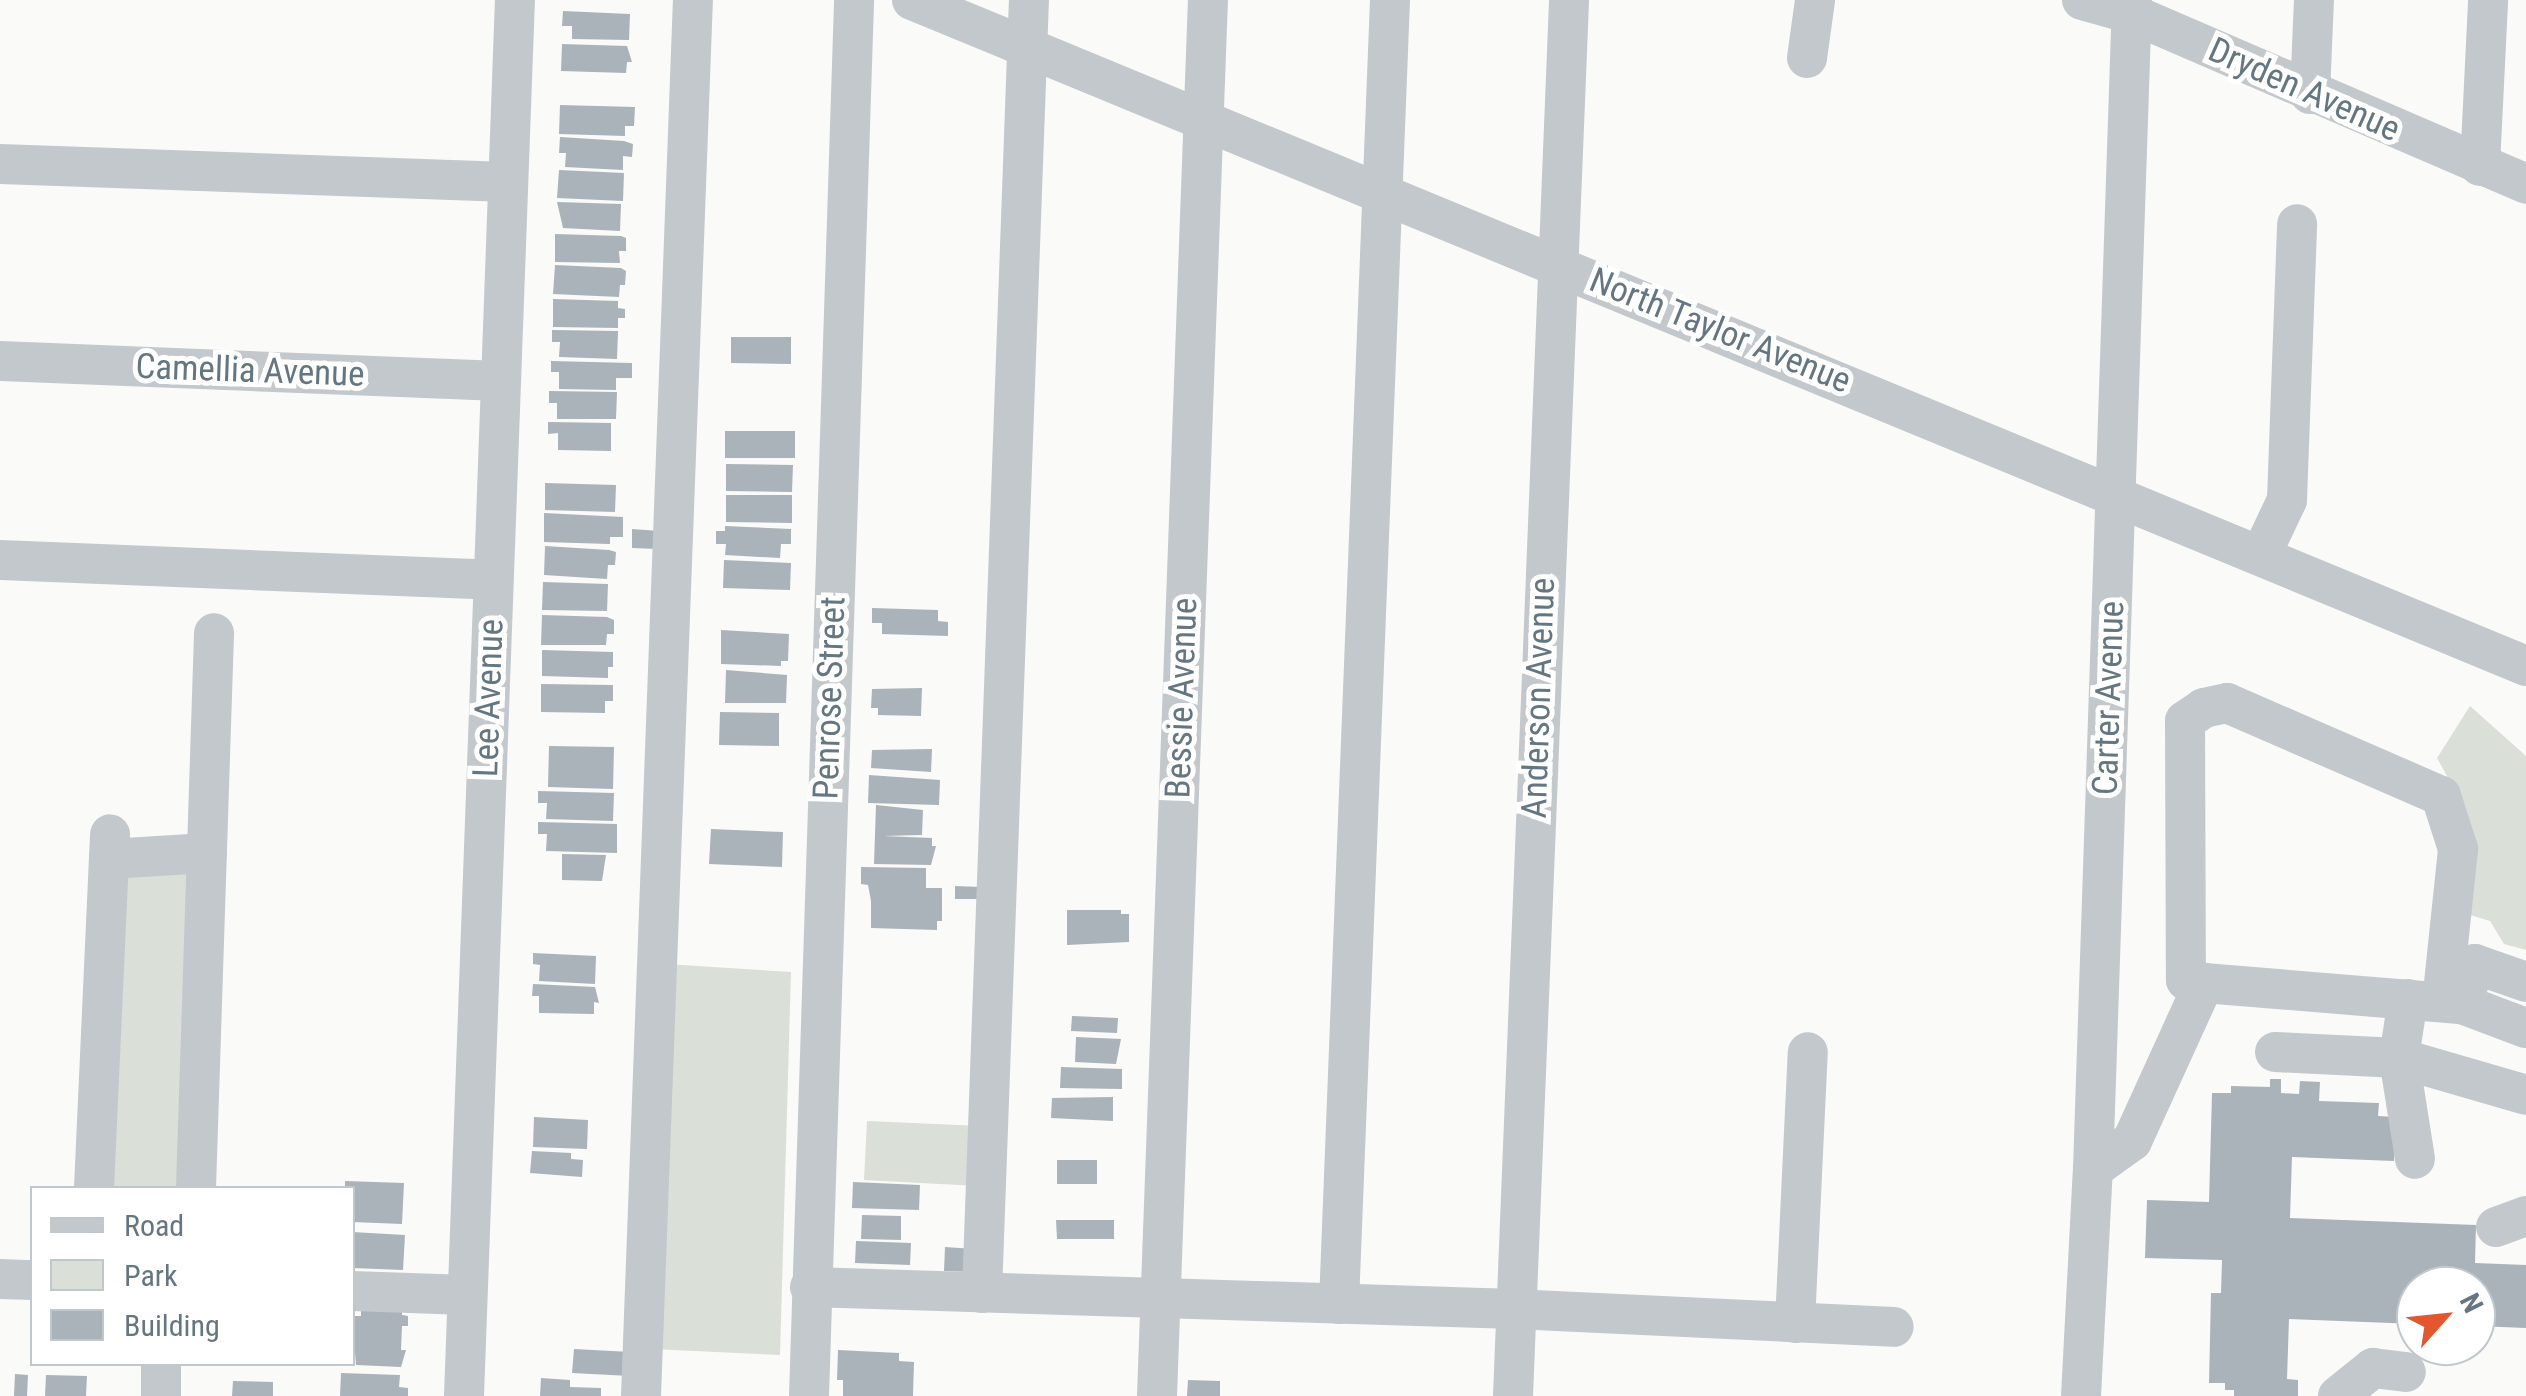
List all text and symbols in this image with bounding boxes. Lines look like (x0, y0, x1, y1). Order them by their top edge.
street label: Dryden Avenue (2202, 29, 2406, 151)
street label: North Taylor Avenue (1583, 259, 1857, 403)
street label: Camellia Avenue (135, 346, 365, 396)
street label: Anderson Avenue (1514, 577, 1564, 819)
street label: Penrose Street (805, 596, 855, 800)
street label: Bessie Avenue (1158, 597, 1206, 799)
street label: Carter Avenue (2085, 600, 2133, 796)
street label: Lee Avenue (465, 618, 513, 778)
legend (30, 1186, 355, 1366)
text: Road (124, 1208, 184, 1243)
text: Park (124, 1258, 178, 1293)
north arrow (2396, 1266, 2496, 1366)
text: N (2453, 1288, 2490, 1318)
text: Building (124, 1308, 220, 1343)

